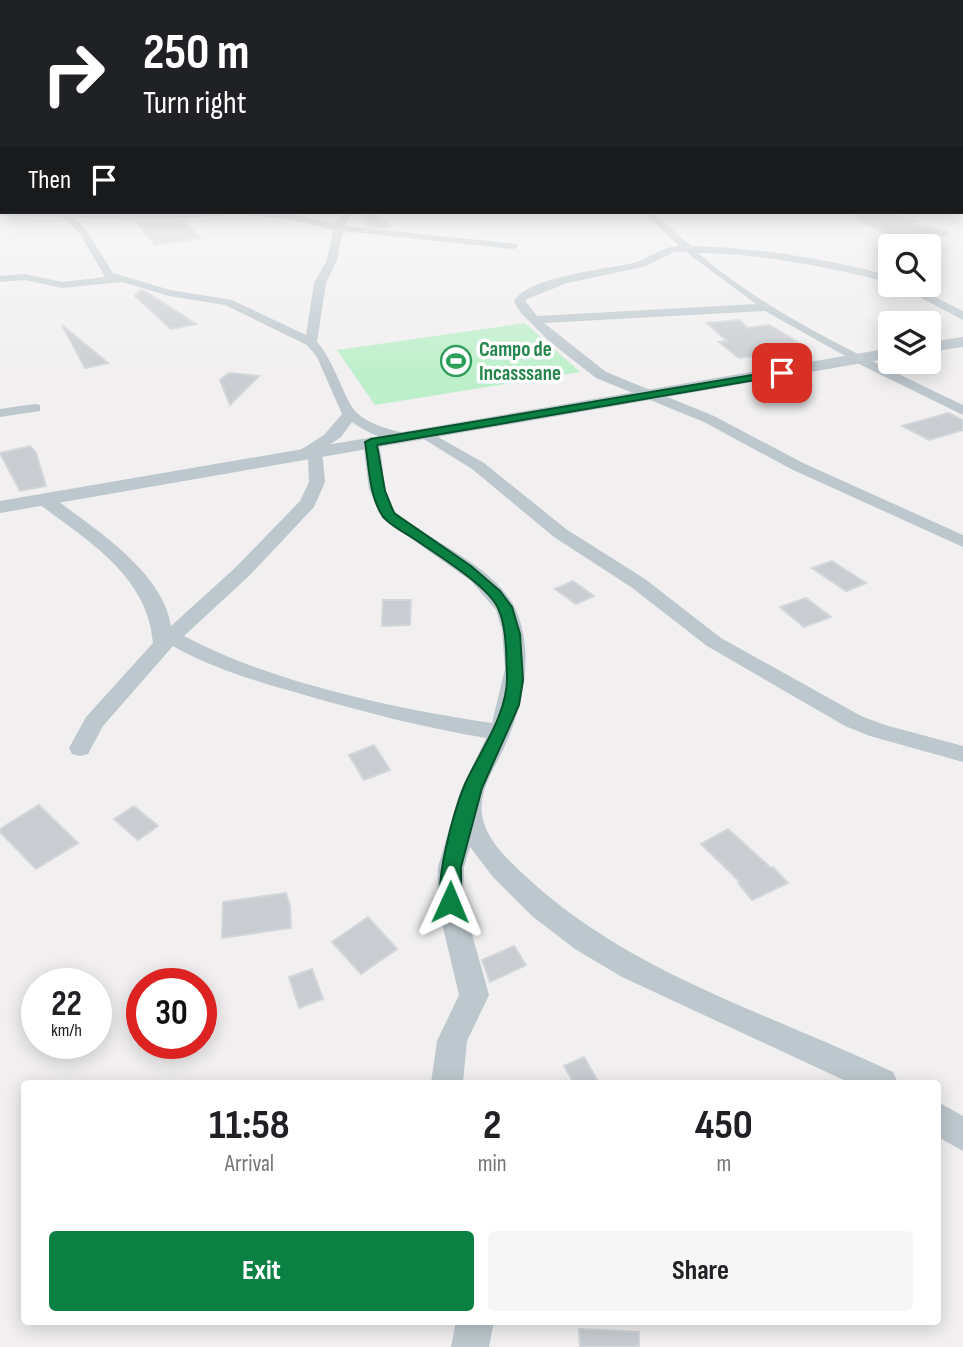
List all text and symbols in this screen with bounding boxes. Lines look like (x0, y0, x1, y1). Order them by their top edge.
text: 250 m (143, 24, 249, 83)
icon: right (28, 28, 119, 119)
text: Turn right (143, 84, 247, 123)
icon: arrive (85, 161, 123, 199)
text: Then (28, 165, 71, 196)
map controls (878, 234, 941, 374)
button: search (878, 234, 941, 297)
button: layers (878, 311, 941, 374)
place label: Campo de Incasssane (479, 337, 561, 386)
pin (752, 343, 812, 403)
sports icon: Campo de Incasssane (439, 344, 473, 378)
icon: arrive (763, 354, 801, 392)
position arrow (413, 865, 487, 939)
speed limit sign: 30 (126, 968, 217, 1059)
text: 22 (51, 983, 82, 1026)
text: km/h (51, 1020, 82, 1041)
text: 11:58 (209, 1100, 290, 1151)
text: 2 (483, 1100, 501, 1151)
text: 450 (695, 1100, 753, 1151)
text: Arrival (225, 1150, 274, 1178)
text: min (478, 1150, 507, 1178)
text: m (716, 1150, 731, 1178)
button: Exit (49, 1231, 474, 1311)
button: Share (488, 1231, 913, 1311)

